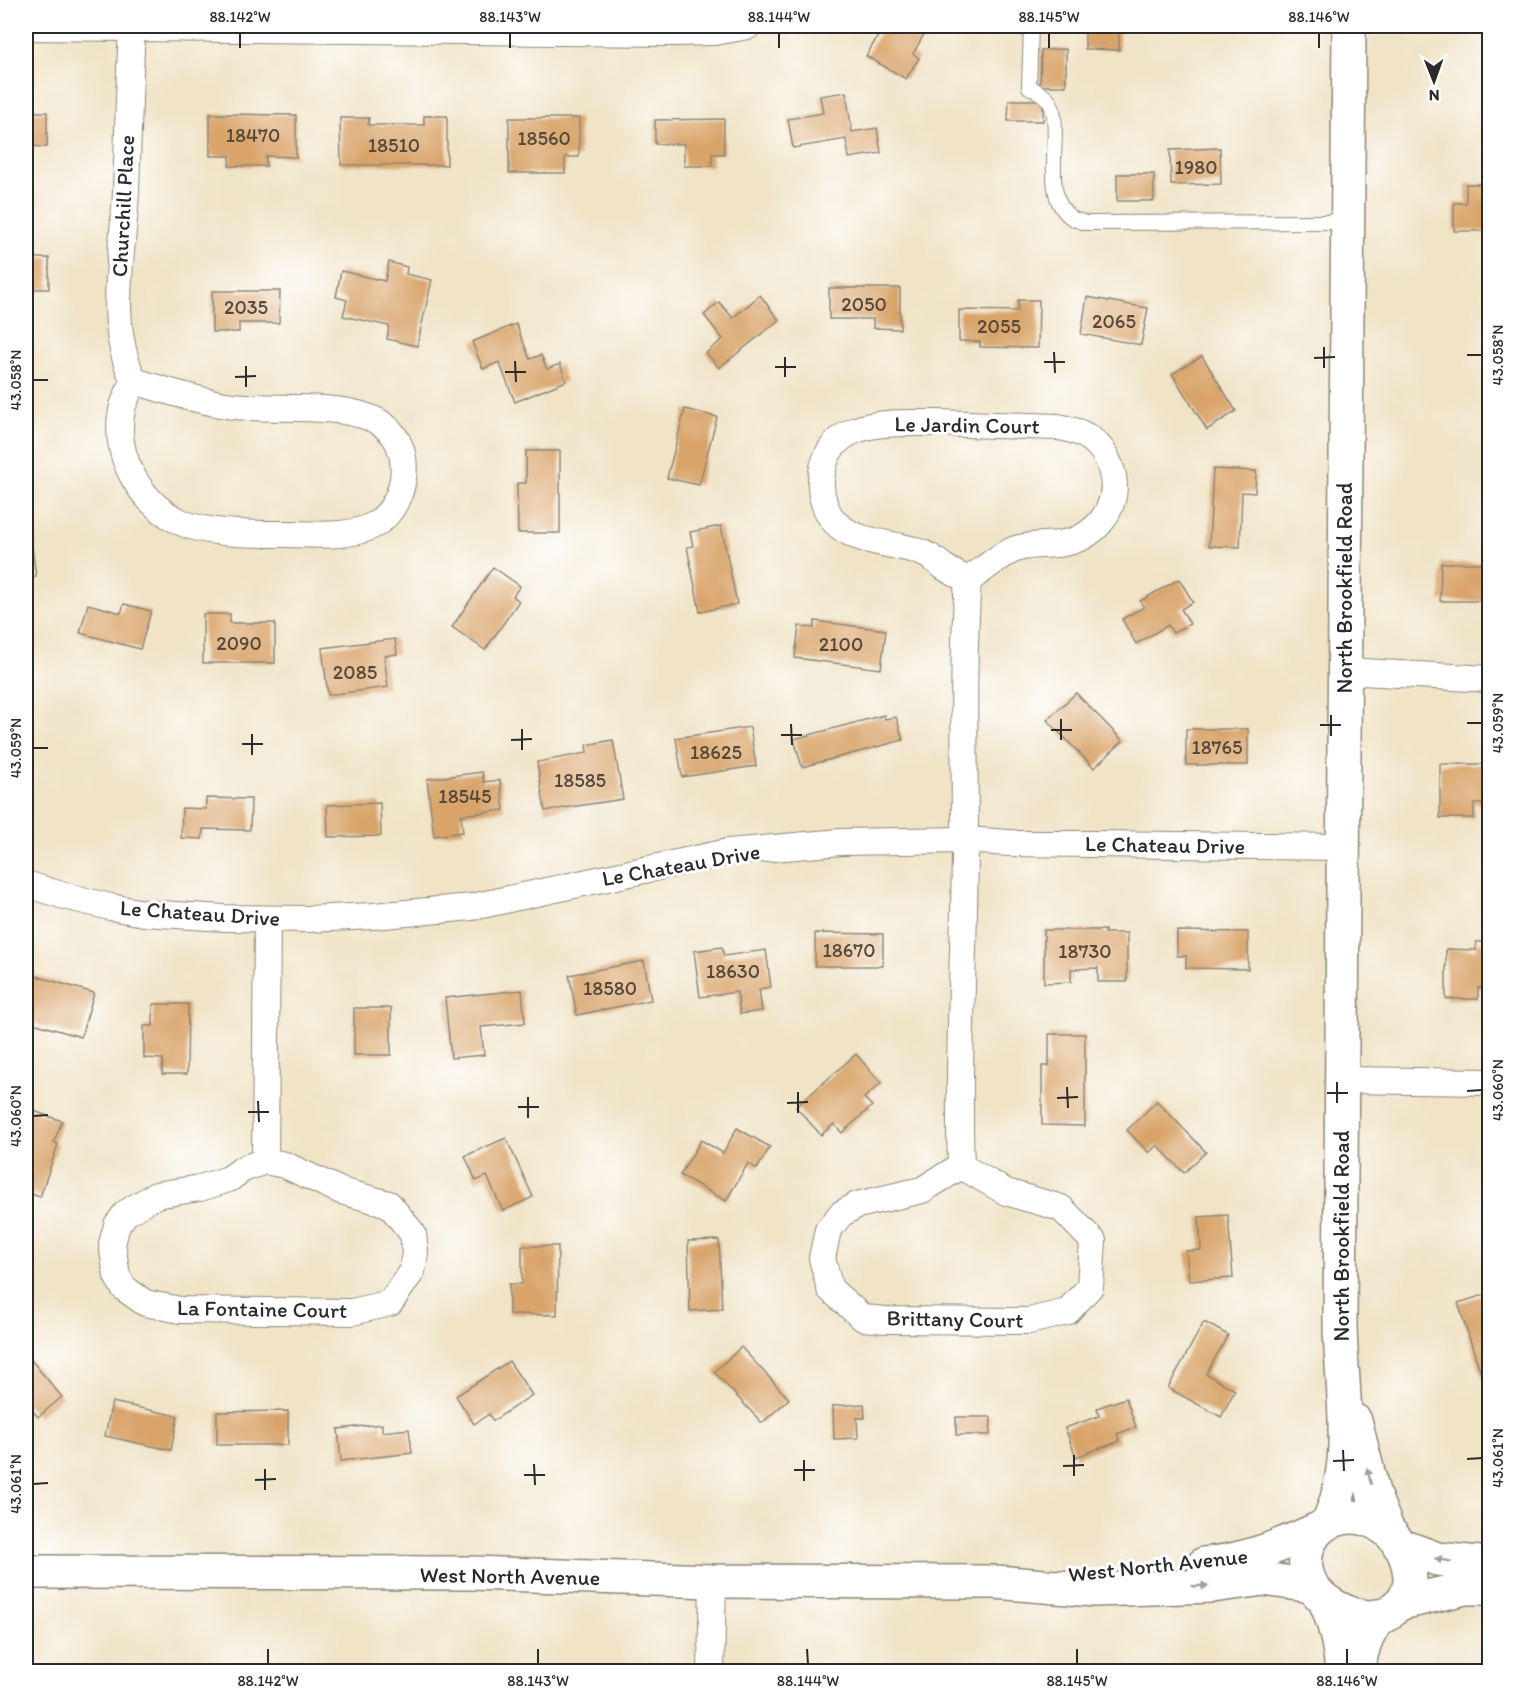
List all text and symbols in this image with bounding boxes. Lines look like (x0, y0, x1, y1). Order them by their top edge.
text: 88.142°W (209, 8, 271, 26)
text: 88.143°W (479, 8, 541, 26)
text: 88.144°W (748, 8, 810, 26)
text: 88.145°W (1018, 8, 1080, 26)
text: 88.146°W (1288, 8, 1350, 26)
north arrow (1404, 51, 1464, 111)
text: N (1429, 86, 1440, 105)
house number: 18470 (226, 123, 280, 147)
house number: 18560 (517, 126, 571, 150)
house number: 18510 (368, 133, 420, 157)
street label: Churchill Place (106, 134, 140, 278)
house number: 1980 (1174, 155, 1218, 179)
house number: 2050 (841, 292, 887, 316)
house number: 2035 (224, 295, 268, 319)
house number: 2065 (1092, 309, 1136, 333)
house number: 2055 (977, 314, 1021, 338)
text: 43.058°N (1489, 325, 1507, 385)
text: 43.058°N (7, 350, 25, 410)
street label: Le Jardin Court (894, 410, 1040, 440)
street label: North Brookfield Road (1331, 482, 1358, 693)
house number: 2090 (216, 631, 262, 655)
house number: 2100 (819, 632, 863, 656)
house number: 2085 (333, 660, 377, 684)
text: 43.059°N (1489, 693, 1507, 753)
text: 43.059°N (7, 718, 25, 778)
house number: 18765 (1191, 735, 1243, 759)
house number: 18625 (690, 740, 742, 764)
house number: 18585 (554, 768, 606, 792)
house number: 18545 (438, 784, 492, 808)
street label: Le Chateau Drive (1085, 830, 1245, 860)
street label: Le Chateau Drive (600, 838, 762, 892)
street label: Le Chateau Drive (119, 894, 281, 932)
house number: 18670 (822, 938, 876, 962)
house number: 18730 (1058, 939, 1112, 963)
house number: 18630 (706, 959, 760, 983)
house number: 18580 (583, 976, 637, 1000)
text: 43.060°N (1489, 1059, 1507, 1121)
text: 43.060°N (7, 1085, 25, 1147)
street label: North Brookfield Road (1328, 1130, 1355, 1341)
street label: La Fontaine Court (177, 1294, 347, 1324)
street label: Brittany Court (886, 1304, 1024, 1334)
text: 43.061°N (1489, 1428, 1507, 1488)
text: 43.061°N (7, 1454, 25, 1514)
one-way arrow (1364, 1467, 1374, 1485)
street label: West North Avenue (1067, 1542, 1249, 1588)
one-way arrow (1434, 1555, 1453, 1564)
street label: West North Avenue (419, 1561, 601, 1591)
one-way arrow (1191, 1582, 1210, 1591)
text: 88.142°W (237, 1672, 299, 1690)
text: 88.143°W (507, 1672, 569, 1690)
text: 88.144°W (777, 1672, 839, 1690)
text: 88.145°W (1046, 1672, 1108, 1690)
text: 88.146°W (1316, 1672, 1378, 1690)

